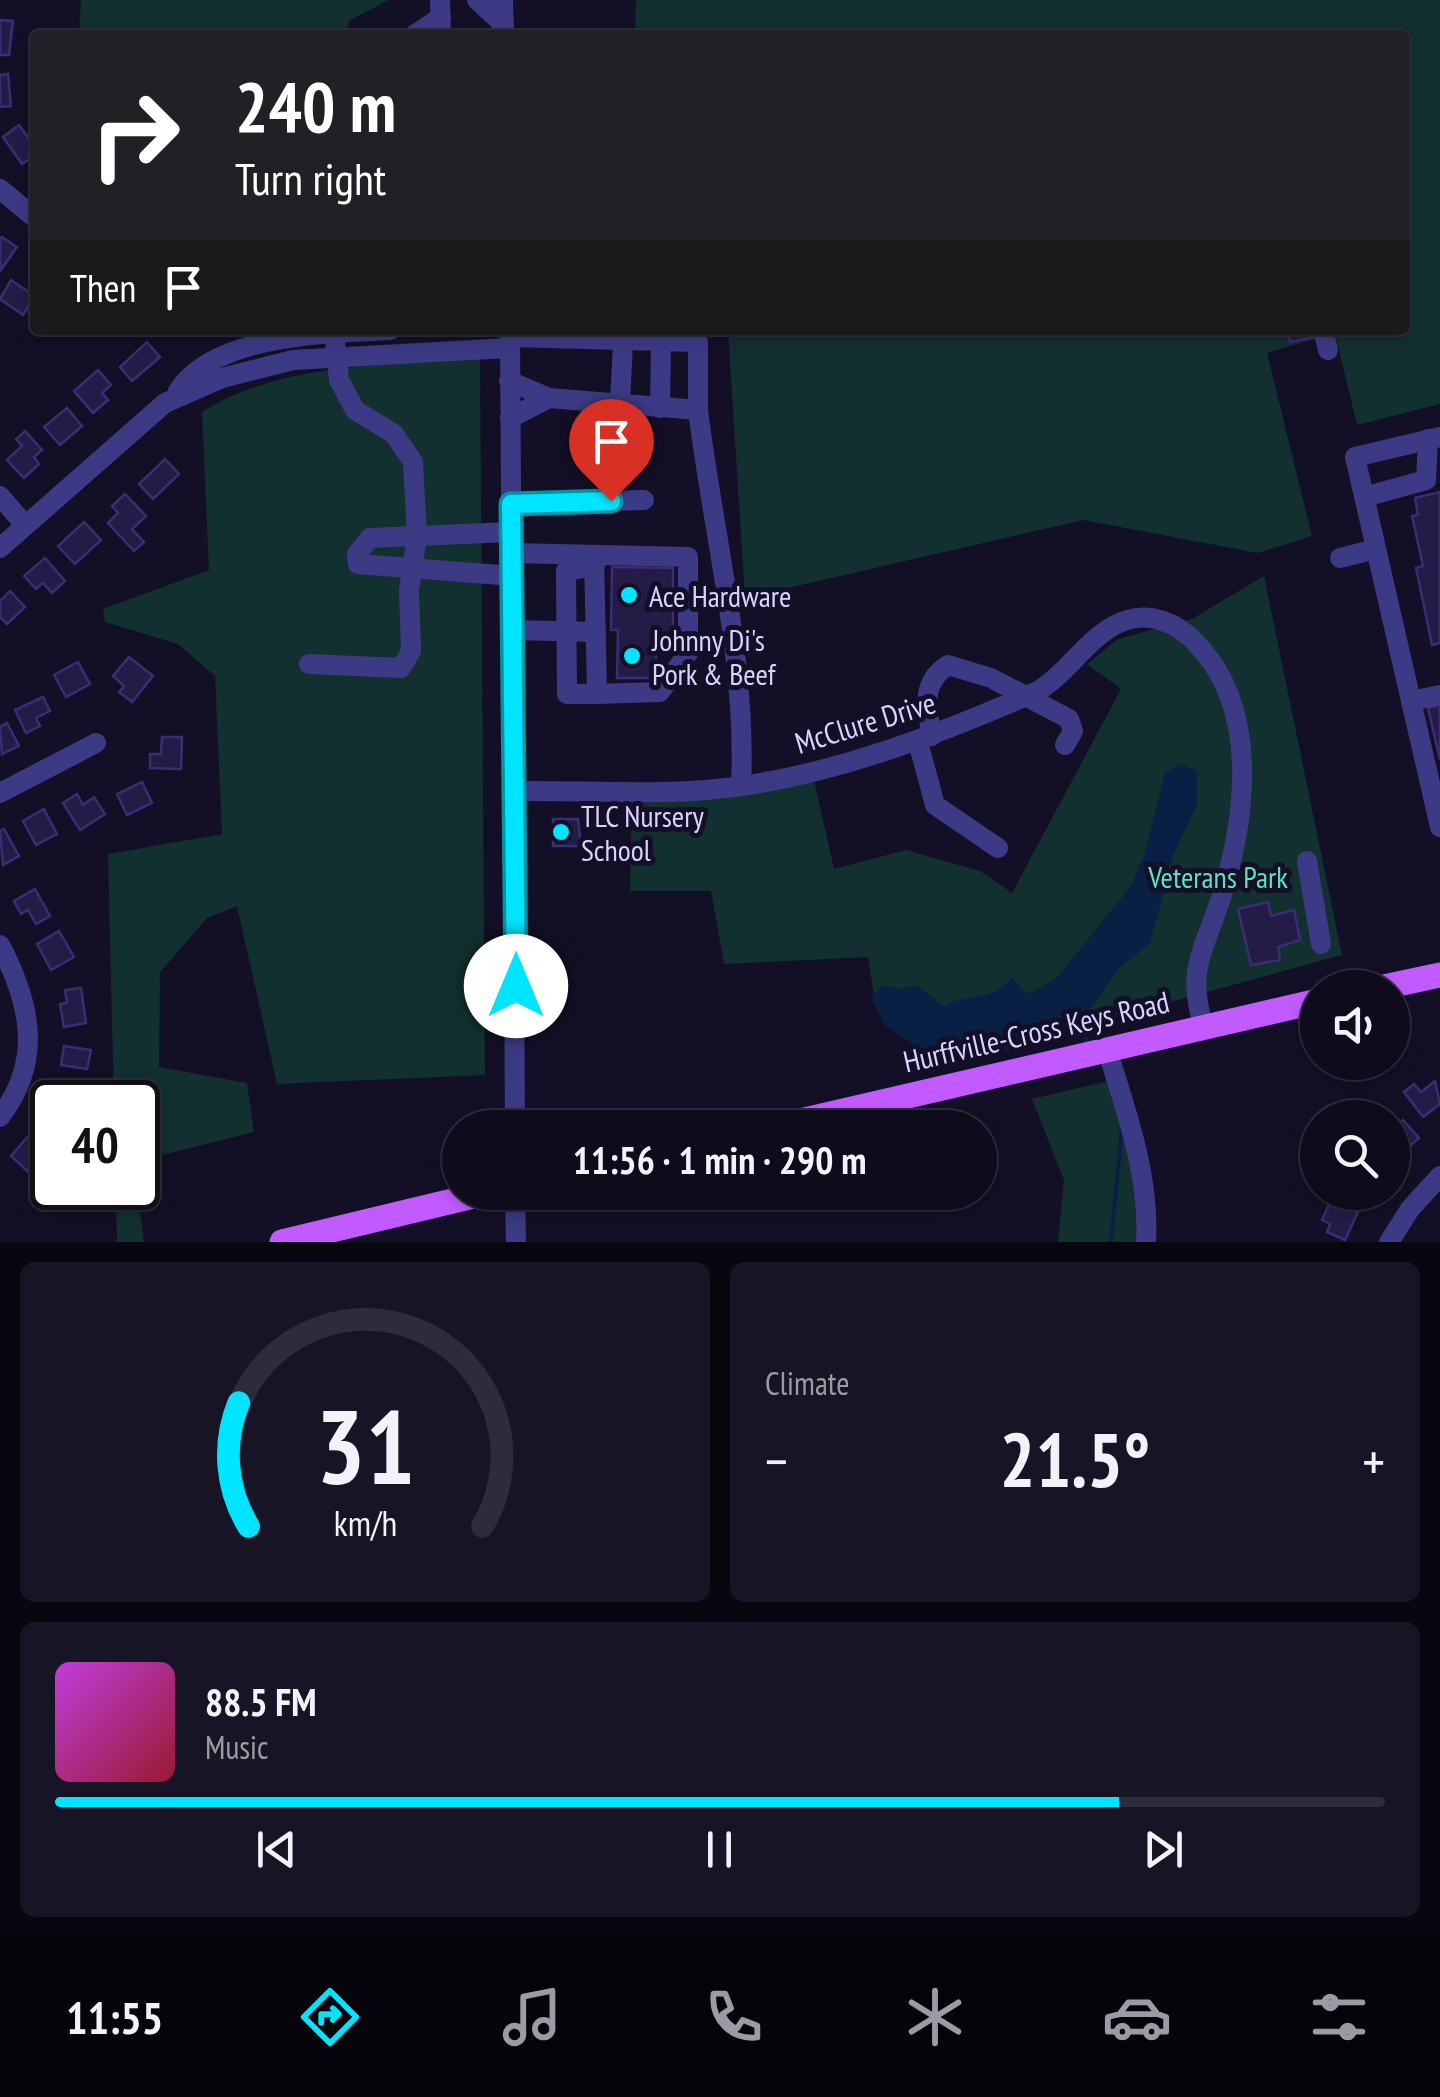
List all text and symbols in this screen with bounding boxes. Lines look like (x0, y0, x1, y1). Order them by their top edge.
text: 240 m (235, 61, 396, 151)
icon: right (70, 70, 200, 200)
text: Turn right (235, 149, 386, 207)
icon: arrive (156, 260, 211, 315)
text: Then (70, 263, 136, 312)
pin (569, 399, 654, 502)
icon: arrive (584, 414, 639, 469)
place label: Ace Hardware (649, 576, 791, 615)
marker: Ace Hardware (618, 584, 640, 606)
place label: Johnny Di's Pork & Beef (651, 620, 777, 693)
marker: Johnny Di's Pork & Beef (621, 645, 643, 667)
street label: McClure Drive (790, 682, 940, 762)
place label: TLC Nursery School (581, 796, 704, 869)
marker: TLC Nursery School (550, 821, 572, 843)
park label: Veterans Park (1147, 857, 1288, 896)
position arrow (464, 934, 568, 1038)
map controls (1300, 970, 1410, 1210)
button: sound (1300, 970, 1410, 1080)
street label: Hurffville-Cross Keys Road (899, 981, 1173, 1081)
speed limit sign: 40 (30, 1080, 160, 1210)
button: search (1300, 1100, 1410, 1210)
text: 11:56 · 1 min · 290 m (573, 1135, 866, 1184)
text: Climate (765, 1362, 849, 1404)
text: 31 (315, 1378, 415, 1513)
text: 21.5° (1000, 1411, 1150, 1508)
text: − (765, 1425, 788, 1496)
text: + (1362, 1425, 1385, 1496)
text: km/h (333, 1500, 397, 1546)
text: 88.5 FM (205, 1677, 317, 1726)
text: Music (205, 1726, 268, 1768)
icon: previous (249, 1822, 304, 1877)
icon: pause (692, 1822, 747, 1877)
icon: next (1136, 1822, 1191, 1877)
icon: directions (295, 1982, 365, 2052)
icon: music (497, 1982, 567, 2052)
icon: phone (699, 1982, 769, 2052)
icon: climate (900, 1982, 970, 2052)
icon: car (1102, 1982, 1172, 2052)
icon: filters (1304, 1982, 1374, 2052)
text: 11:55 (66, 1988, 163, 2046)

